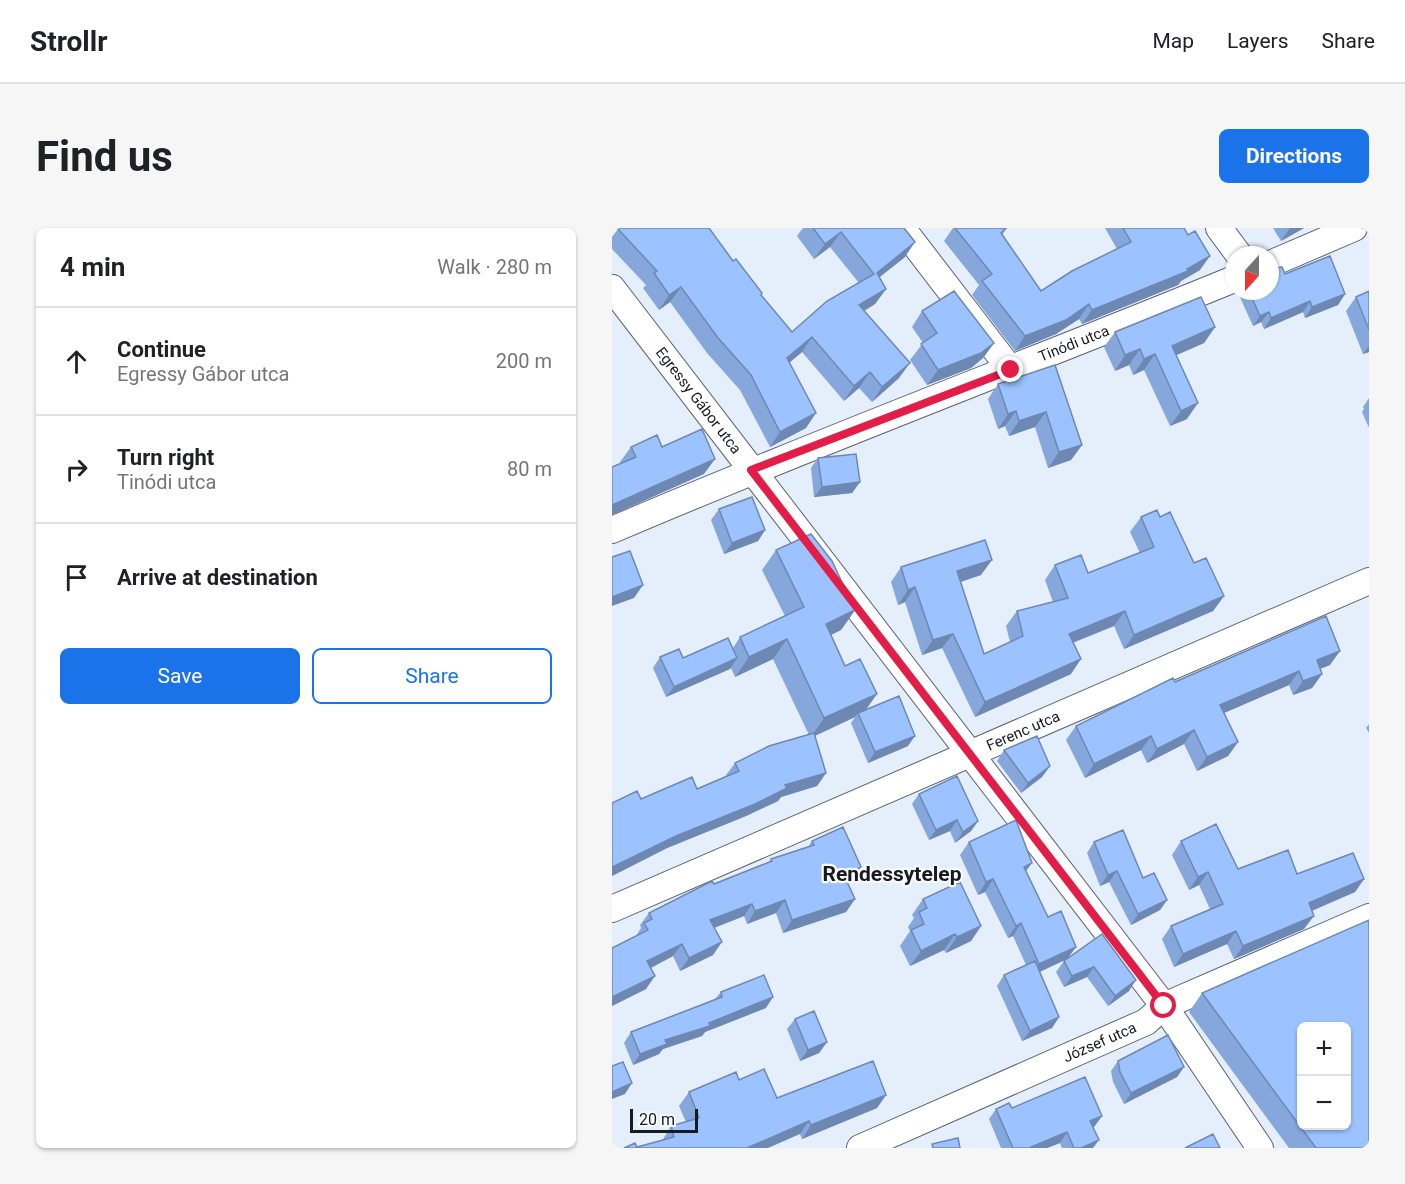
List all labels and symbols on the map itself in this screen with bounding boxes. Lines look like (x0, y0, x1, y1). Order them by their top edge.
north arrow (1225, 246, 1279, 300)
street label: Tinódi utca (1036, 321, 1112, 366)
street label: Egressy Gábor utca (652, 344, 745, 457)
route end (997, 356, 1023, 382)
street label: Ferenc utca (984, 707, 1063, 755)
district label: Rendessytelep (822, 862, 962, 886)
route start (1150, 992, 1176, 1018)
street label: József utca (1060, 1018, 1139, 1066)
scale bar (630, 1106, 698, 1134)

